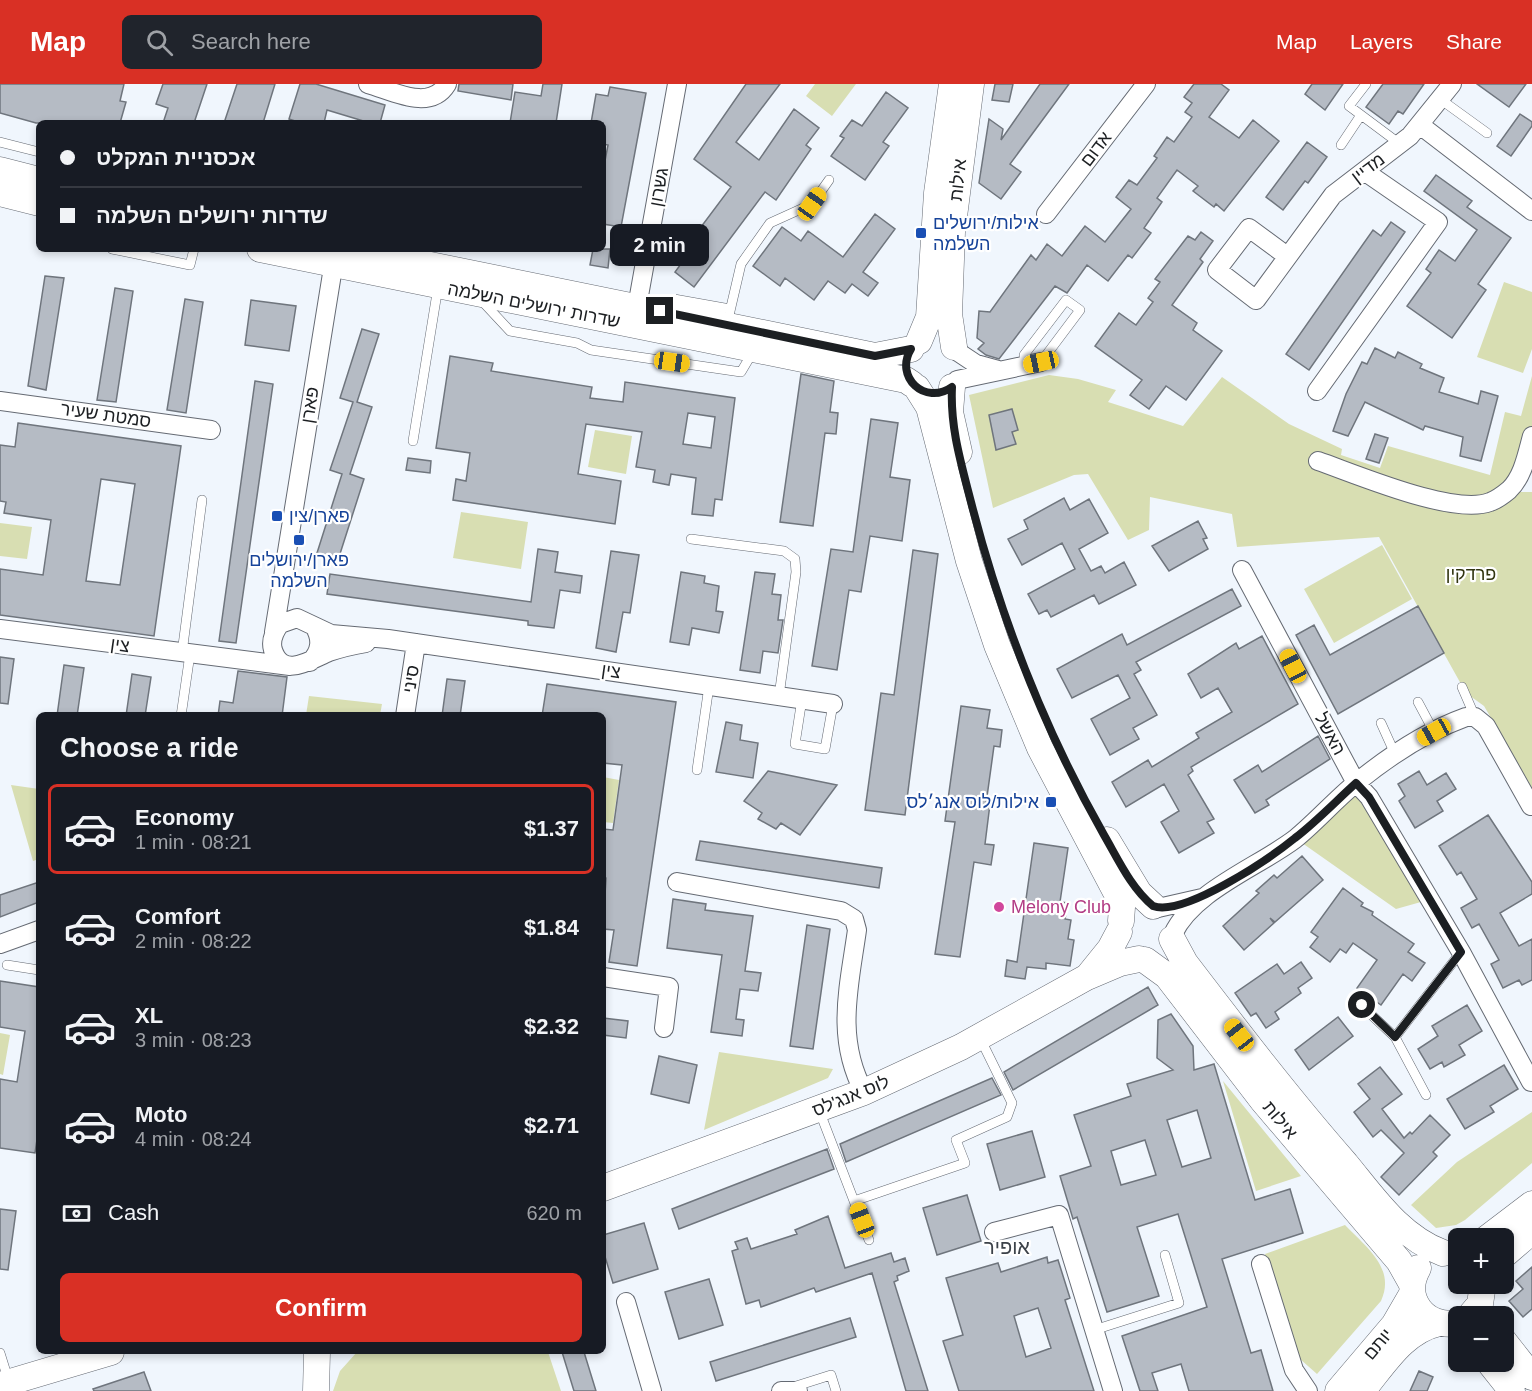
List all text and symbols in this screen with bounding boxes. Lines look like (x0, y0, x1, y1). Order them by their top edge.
search box (122, 15, 542, 69)
text: Map (30, 26, 86, 57)
icon: search (143, 26, 176, 59)
text: Search here (191, 29, 311, 54)
text: Map (1276, 30, 1317, 53)
text: Layers (1350, 30, 1413, 53)
text: Share (1446, 30, 1502, 53)
street label: אדום (1077, 127, 1116, 170)
text: אכסניית המקלט (96, 145, 256, 170)
street label: מדיין (1347, 149, 1389, 187)
street label: אילות (946, 157, 970, 202)
street label: גשרון (646, 166, 672, 208)
car (794, 184, 830, 224)
text: שדרות ירושלים השלמה (96, 203, 328, 228)
place label: אילות/ירושלים השלמה (933, 213, 1039, 254)
callout: 2 min (610, 224, 710, 266)
marker: אילות/ירושלים השלמה (914, 226, 928, 240)
text: 2 min (633, 234, 686, 256)
street label: שדרות ירושלים השלמה (446, 278, 622, 332)
route end (646, 297, 673, 324)
car (1022, 349, 1060, 375)
car (653, 351, 691, 373)
street label: פארן (297, 385, 323, 425)
street label: סמטת שעיר (60, 399, 152, 431)
place label: פארן/צין (289, 506, 350, 526)
marker: פארן/צין (270, 509, 284, 523)
marker: פארן/ירושלים השלמה (292, 533, 306, 547)
place label: פארן/ירושלים השלמה (249, 550, 349, 591)
park label: פרדקין (1446, 564, 1496, 584)
street label: צין (109, 634, 131, 656)
car (1277, 646, 1309, 686)
street label: צין (600, 660, 622, 682)
street label: סיני (399, 664, 423, 694)
street label: האשל (1311, 709, 1349, 759)
car (1414, 715, 1454, 749)
text: Choose a ride (60, 733, 239, 763)
place label: אילות/לוס אנג׳לס (907, 792, 1040, 812)
marker: אילות/לוס אנג׳לס (1044, 795, 1058, 809)
icon: car (63, 802, 117, 856)
text: Economy (135, 805, 234, 830)
text: $1.37 (524, 816, 579, 841)
text: 1 min · 08:21 (135, 831, 252, 853)
place label: Melony Club (1011, 897, 1111, 917)
marker: Melony Club (992, 900, 1006, 914)
icon: car (63, 901, 117, 955)
text: Comfort (135, 904, 221, 929)
text: $1.84 (524, 915, 579, 940)
text: 2 min · 08:22 (135, 930, 252, 952)
route start (1348, 991, 1375, 1018)
icon: car (63, 1000, 117, 1054)
text: XL (135, 1003, 163, 1028)
text: $2.32 (524, 1014, 579, 1039)
car (1221, 1015, 1257, 1055)
text: 3 min · 08:23 (135, 1029, 252, 1051)
street label: לוס אנג'לס (810, 1071, 892, 1121)
street label: אילות (1259, 1097, 1302, 1143)
icon: car (63, 1099, 117, 1153)
text: Moto (135, 1102, 188, 1127)
text: $2.71 (524, 1113, 579, 1138)
text: 4 min · 08:24 (135, 1128, 252, 1150)
icon: cash (60, 1197, 93, 1230)
text: Cash (108, 1200, 159, 1225)
car (847, 1200, 877, 1240)
text: 620 m (526, 1202, 582, 1224)
map controls (1448, 1228, 1514, 1372)
button: + (1448, 1228, 1514, 1294)
district label: אופיר (984, 1236, 1030, 1258)
button: Confirm (60, 1273, 582, 1342)
button: − (1448, 1306, 1514, 1372)
street label: יותם (1359, 1325, 1397, 1363)

